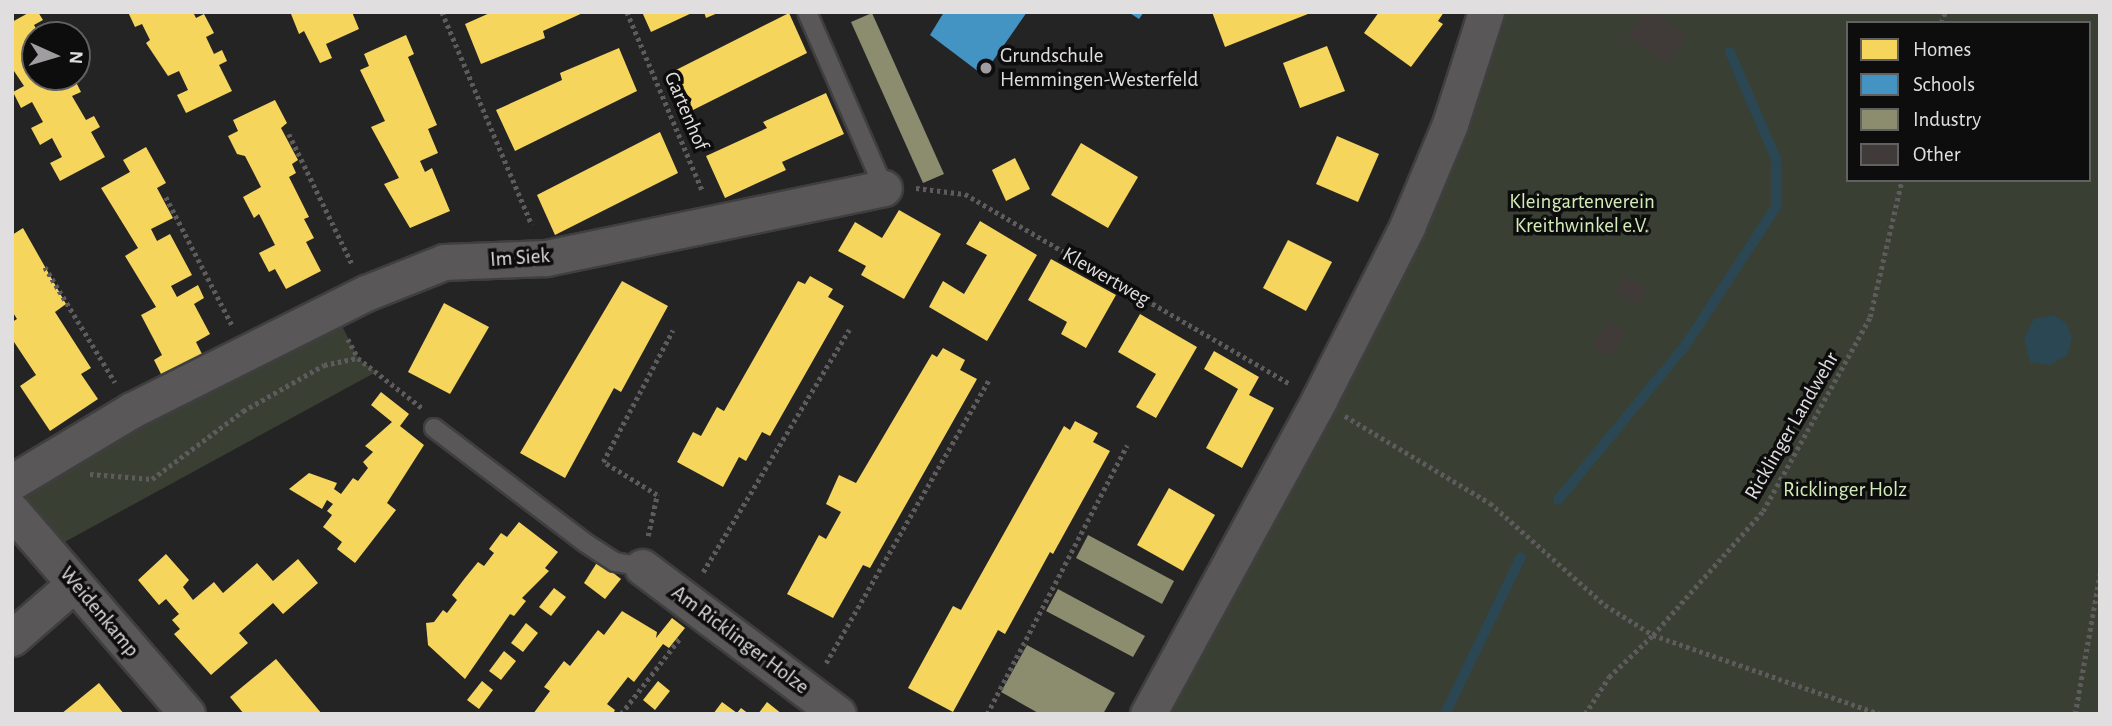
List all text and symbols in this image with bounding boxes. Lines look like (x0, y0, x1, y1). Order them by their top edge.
north arrow (21, 21, 91, 91)
legend (1846, 21, 2091, 182)
text: Homes (1913, 39, 1971, 60)
place label: Grundschule Hemmingen-Westerfeld (1000, 43, 1198, 93)
text: N (66, 50, 85, 65)
marker: Grundschule Hemmingen-Westerfeld (978, 60, 994, 76)
street label: Gartenhof (658, 68, 714, 154)
text: Schools (1913, 74, 1975, 95)
text: Industry (1913, 109, 1981, 130)
text: Other (1913, 144, 1960, 165)
park label: Kleingartenverein Kreithwinkel e.V. (1509, 189, 1655, 239)
street label: Klewertweg (1058, 242, 1154, 312)
street label: Im Siek (489, 243, 551, 273)
street label: Ricklinger Landwehr (1739, 348, 1845, 504)
park label: Ricklinger Holz (1783, 477, 1907, 503)
street label: Weidenkamp (54, 562, 144, 662)
street label: Am Ricklinger Holze (666, 580, 814, 700)

